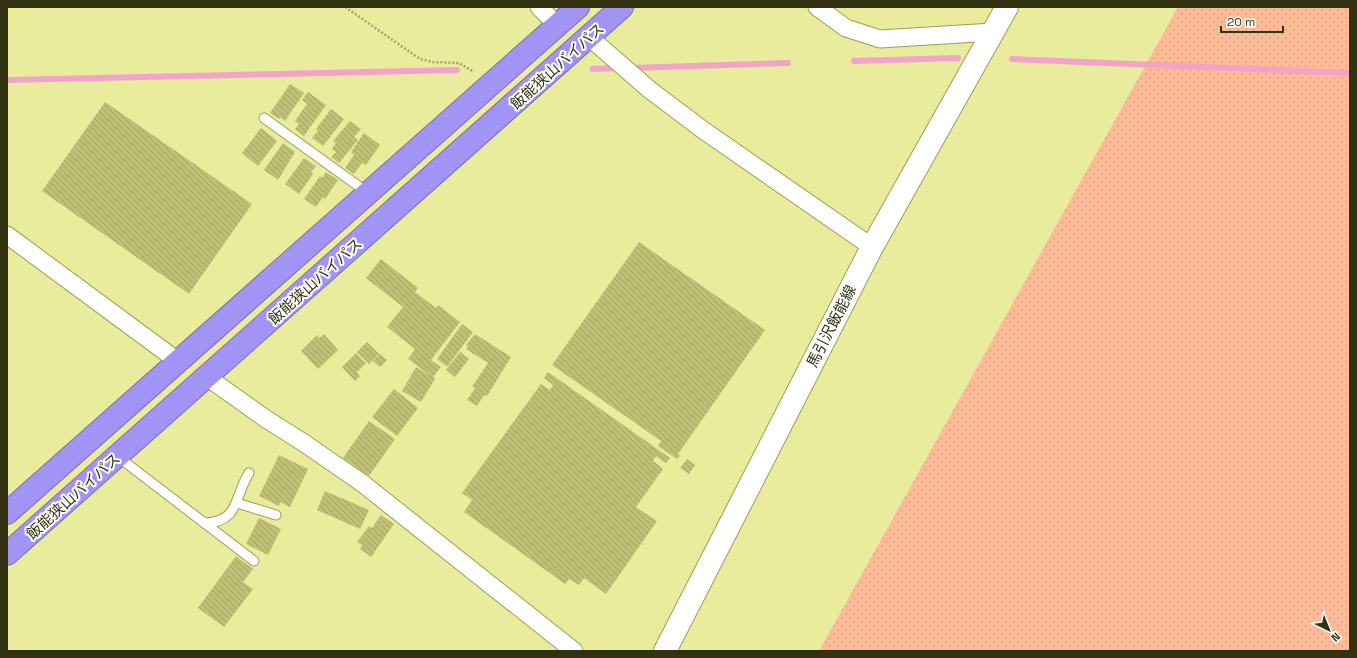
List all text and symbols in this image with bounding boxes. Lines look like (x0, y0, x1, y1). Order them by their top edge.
scale bar (1221, 8, 1283, 34)
text: 20 m (1227, 14, 1255, 30)
street label: 飯能狭山バイパス (506, 19, 608, 113)
street label: 飯能狭山バイパス (264, 234, 366, 328)
street label: 馬引沢飯能線 (802, 282, 860, 370)
street label: 飯能狭山バイパス (22, 449, 124, 543)
north arrow (1309, 610, 1349, 650)
text: N (1328, 630, 1343, 645)

